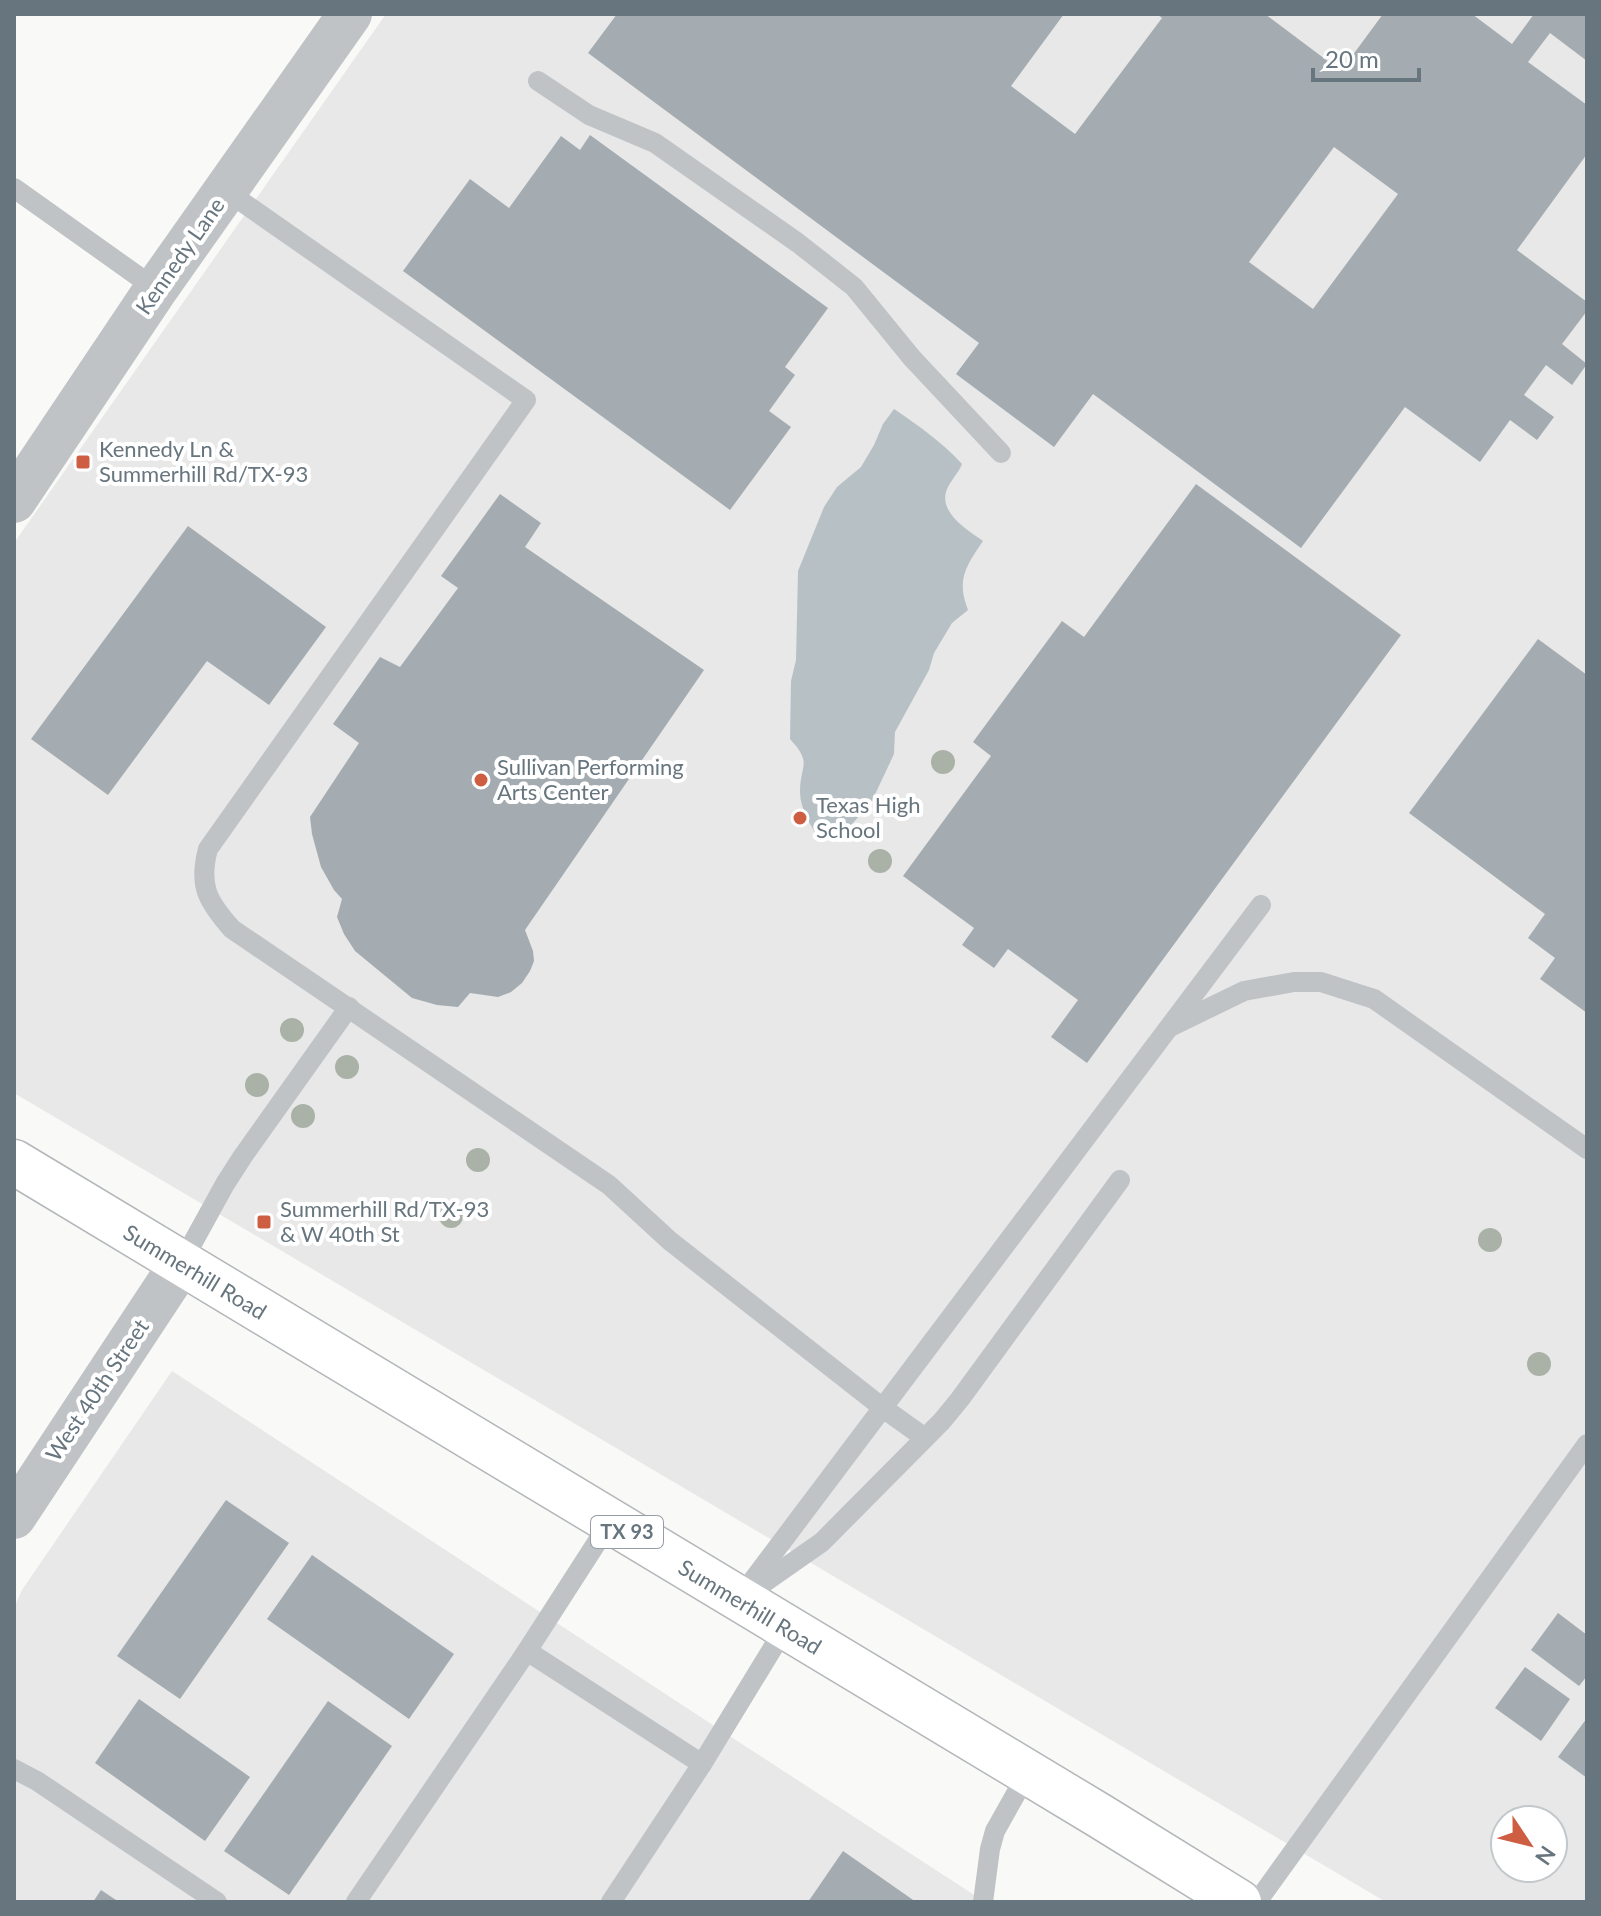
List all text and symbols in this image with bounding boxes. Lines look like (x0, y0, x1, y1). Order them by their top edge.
scale bar (1313, 32, 1419, 82)
text: 20 m (1325, 44, 1379, 73)
street label: Kennedy Lane (129, 192, 230, 319)
place label: Kennedy Ln & Summerhill Rd/TX-93 (99, 435, 308, 487)
marker: Kennedy Ln & Summerhill Rd/TX-93 (74, 453, 92, 471)
place label: Sullivan Performing Arts Center (497, 753, 684, 805)
marker: Sullivan Performing Arts Center (472, 771, 490, 789)
place label: Texas High School (816, 791, 920, 843)
marker: Texas High School (791, 809, 809, 827)
place label: Summerhill Rd/TX-93 & W 40th St (280, 1195, 489, 1247)
marker: Summerhill Rd/TX-93 & W 40th St (255, 1213, 273, 1231)
street label: Summerhill Road (119, 1218, 272, 1325)
street label: West 40th Street (39, 1314, 154, 1466)
road number: TX 93 (591, 1516, 663, 1548)
street label: Summerhill Road (674, 1553, 827, 1660)
north arrow (1489, 1804, 1569, 1884)
text: N (1530, 1841, 1562, 1870)

